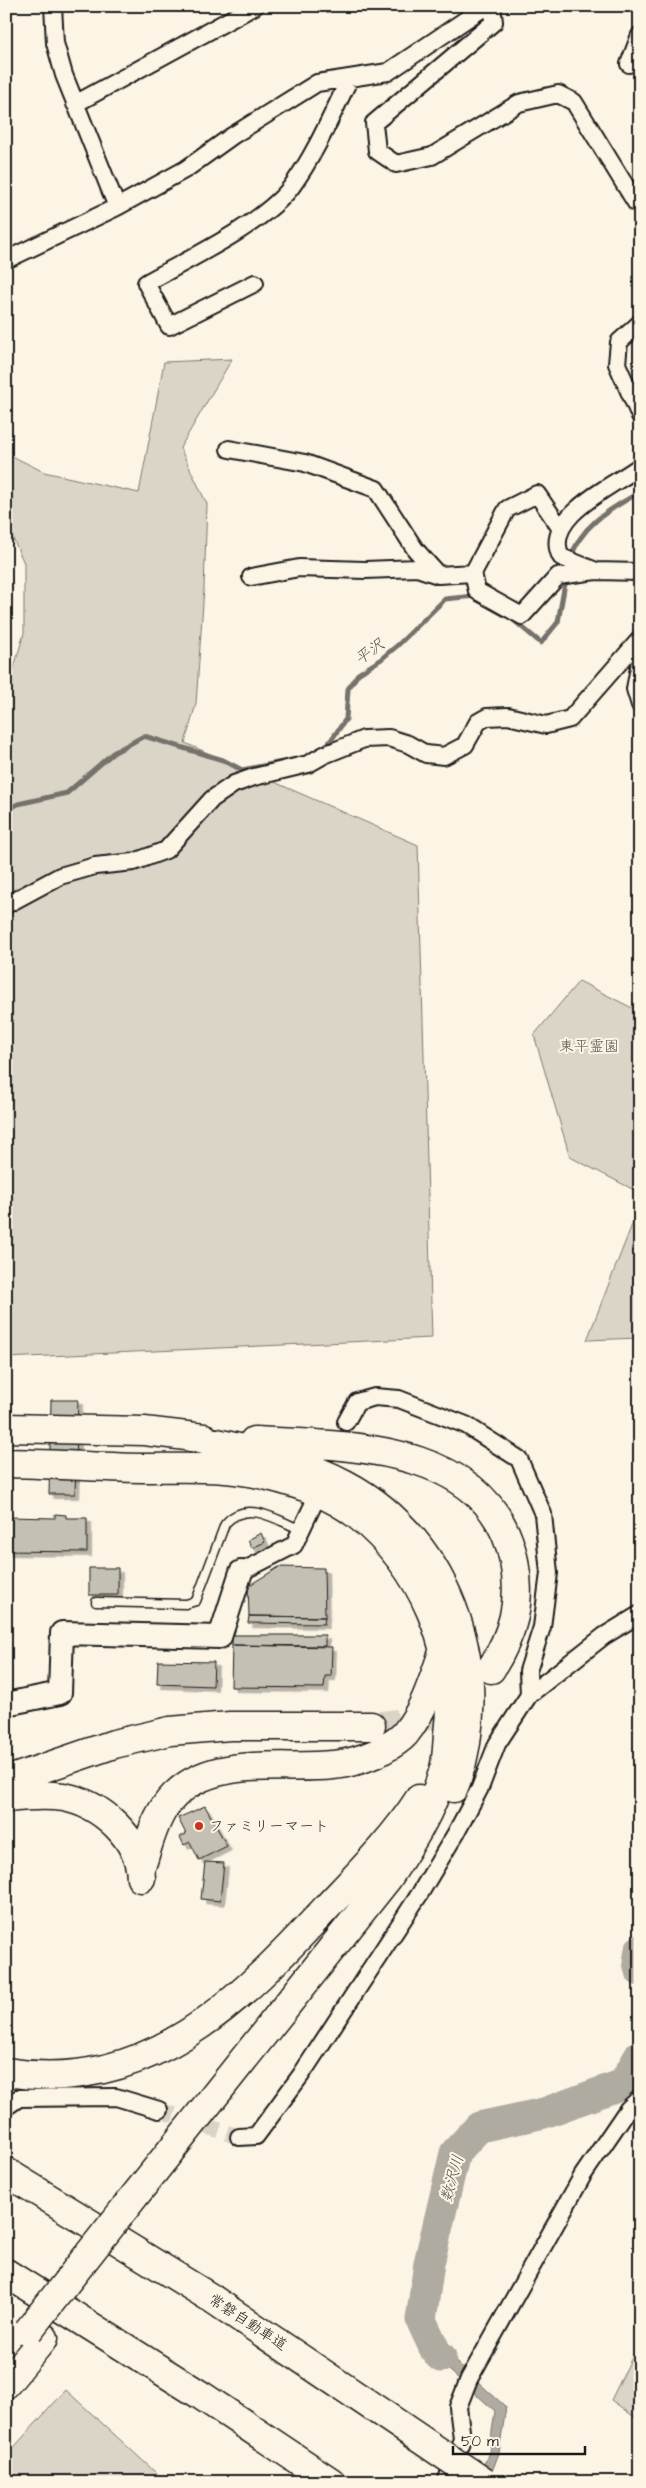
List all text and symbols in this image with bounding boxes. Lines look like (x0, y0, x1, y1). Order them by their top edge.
water label: 平沢 (350, 633, 390, 670)
park label: 東平霊園 (559, 1036, 619, 1057)
place label: ファミリーマート (209, 1816, 329, 1837)
marker: ファミリーマート (193, 1820, 205, 1832)
water label: 数沢川 (435, 2152, 469, 2204)
street label: 常磐自動車道 (204, 2289, 291, 2356)
scale bar (453, 2423, 586, 2455)
text: 50 m (461, 2431, 499, 2452)

